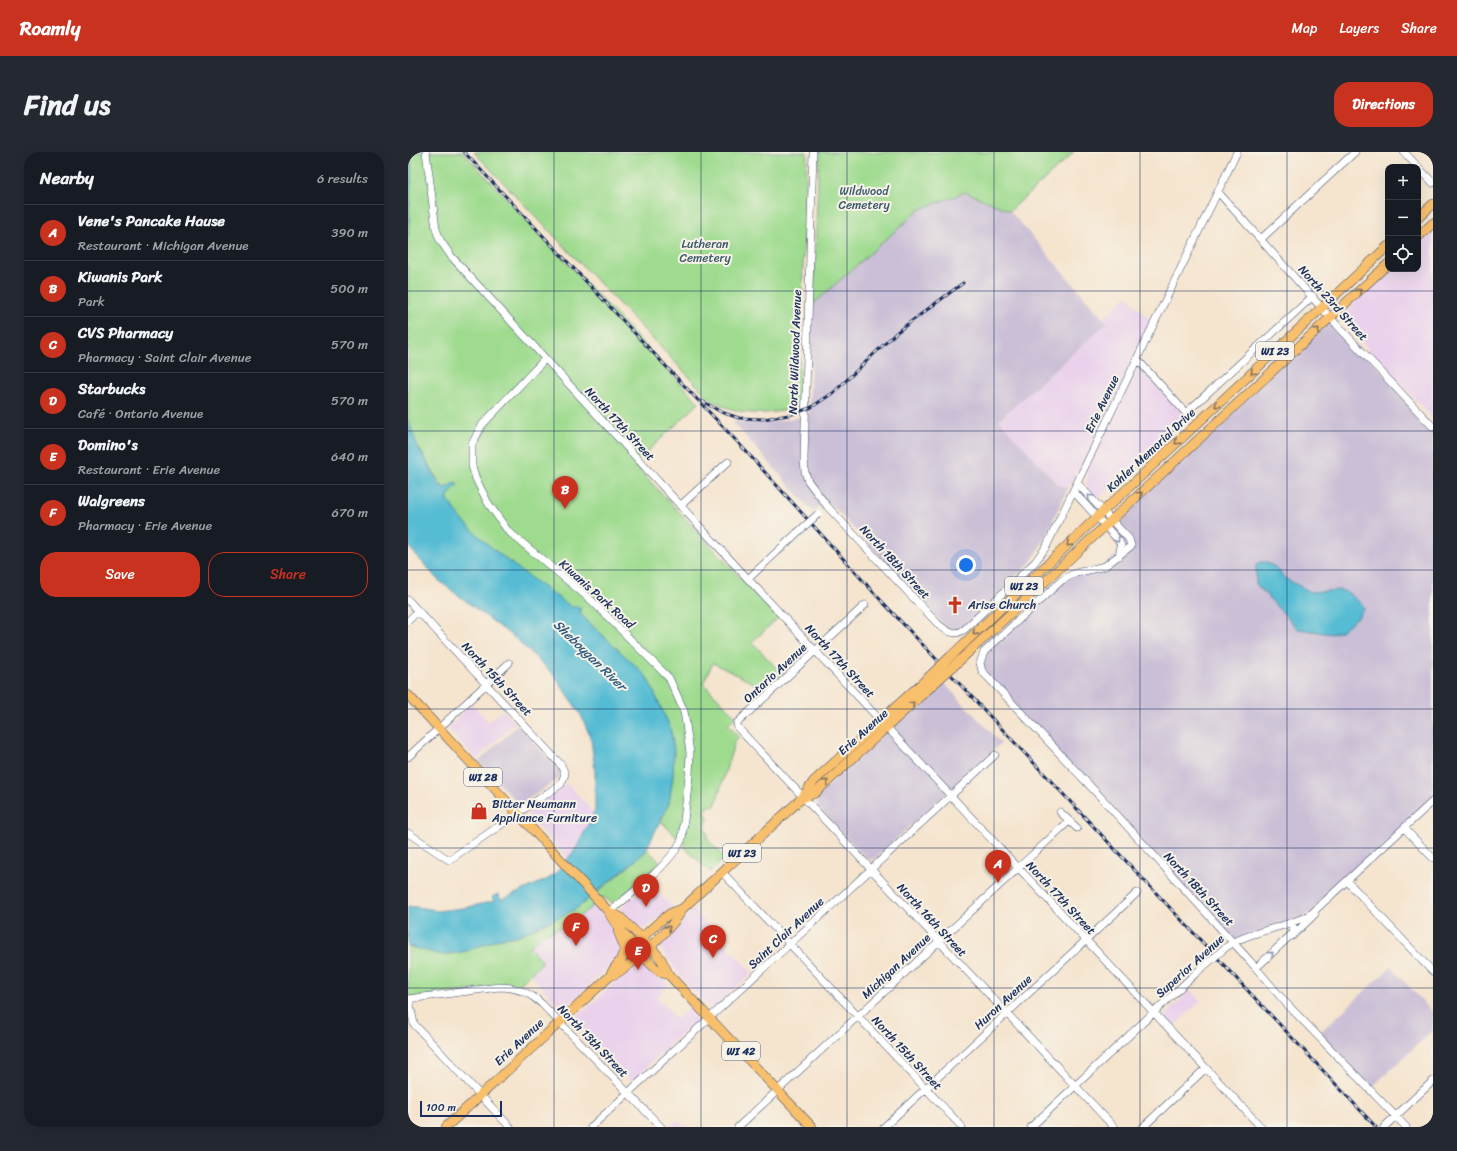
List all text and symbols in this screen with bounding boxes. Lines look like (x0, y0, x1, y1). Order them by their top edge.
text: Roamly (20, 12, 80, 45)
text: Map (1292, 16, 1317, 41)
text: Layers (1339, 16, 1379, 41)
text: Share (1401, 16, 1437, 41)
text: Find us (24, 80, 111, 129)
button: Directions (1334, 82, 1433, 127)
text: Nearby (40, 163, 94, 193)
map controls (1385, 164, 1421, 272)
button: + (1385, 164, 1421, 200)
text: 6 results (317, 167, 368, 190)
park label: Wildwood Cemetery (838, 180, 890, 216)
button: − (1385, 200, 1421, 236)
text: Vene's Pancake Hause (78, 208, 225, 234)
text: A (49, 221, 57, 244)
text: 390 m (331, 221, 368, 244)
park label: Lutheran Cemetery (679, 233, 731, 269)
text: Restaurant · Michigan Avenue (78, 234, 249, 257)
button: locate (1385, 236, 1421, 272)
street label: North 23rd Street (1292, 260, 1374, 346)
text: Kiwanis Park (78, 264, 162, 290)
text: B (49, 277, 57, 300)
text: 500 m (330, 277, 368, 300)
one-way arrow (1354, 288, 1362, 296)
street label: North Wildwood Avenue (782, 289, 808, 415)
text: Park (78, 290, 105, 313)
text: CVS Pharmacy (78, 320, 173, 346)
one-way arrow (1312, 327, 1320, 335)
text: C (49, 333, 57, 356)
text: 570 m (331, 333, 368, 356)
road number: WI 23 (1256, 342, 1294, 360)
text: Pharmacy · Saint Clair Avenue (78, 346, 252, 369)
one-way arrow (1250, 367, 1258, 375)
street label: Erie Avenue (1078, 371, 1126, 437)
text: Starbucks (78, 376, 145, 402)
street label: North 17th Street (579, 382, 661, 466)
text: D (49, 389, 57, 412)
text: 570 m (331, 389, 368, 412)
one-way arrow (1214, 400, 1222, 408)
text: Café · Ontario Avenue (78, 402, 203, 425)
street label: Kohler Memorial Drive (1101, 402, 1201, 498)
text: Domino's (78, 432, 138, 458)
one-way arrow (1174, 438, 1182, 445)
text: E (49, 445, 57, 468)
text: 640 m (331, 445, 368, 468)
text: Restaurant · Erie Avenue (78, 458, 220, 481)
pin: B (552, 476, 578, 509)
text: Walgreens (78, 488, 145, 514)
one-way arrow (1135, 491, 1143, 498)
one-way arrow (1087, 494, 1095, 502)
text: F (49, 501, 57, 524)
text: 670 m (332, 501, 368, 524)
text: Pharmacy · Erie Avenue (78, 514, 212, 537)
street label: North 18th Street (854, 519, 936, 605)
one-way arrow (1112, 535, 1119, 542)
one-way arrow (1066, 539, 1074, 546)
button: Save (40, 552, 200, 597)
button: Share (208, 552, 368, 597)
street label: Kiwanis Park Road (554, 554, 641, 635)
your location (956, 555, 976, 575)
road number: WI 23 (1005, 577, 1043, 595)
place label: Arise Church (967, 594, 1036, 616)
church icon: Arise Church (945, 595, 965, 615)
water label: Sheboygan River (548, 614, 634, 698)
street label: North 17th Street (799, 619, 881, 703)
one-way arrow (972, 629, 980, 636)
street label: North 15th Street (456, 636, 538, 722)
street label: Ontario Avenue (738, 637, 812, 709)
one-way arrow (908, 701, 915, 708)
street label: Erie Avenue (832, 703, 894, 761)
road number: WI 28 (464, 768, 502, 786)
one-way arrow (821, 780, 829, 787)
place label: Bitter Neumann Appliance Furniture (491, 793, 597, 829)
shop icon: Bitter Neumann Appliance Furniture (469, 801, 489, 821)
road number: WI 23 (723, 844, 761, 862)
street label: North 18th Street (1158, 846, 1240, 932)
pin: A (985, 850, 1011, 883)
street label: North 17th Street (1020, 856, 1102, 940)
pin: D (633, 874, 659, 907)
street label: North 16th Street (891, 878, 973, 962)
street label: Saint Clair Avenue (742, 891, 830, 975)
pin: F (563, 913, 589, 946)
one-way arrow (663, 925, 671, 933)
pin: C (700, 925, 726, 958)
street label: Michigan Avenue (856, 928, 936, 1004)
street label: Superior Avenue (1150, 929, 1230, 1003)
pin: E (625, 937, 651, 970)
one-way arrow (1266, 952, 1274, 959)
street label: Huron Avenue (968, 969, 1038, 1035)
street label: North 13th Street (552, 999, 634, 1083)
street label: North 15th Street (866, 1010, 948, 1096)
street label: Erie Avenue (489, 1013, 549, 1071)
road number: WI 42 (722, 1042, 760, 1060)
text: 100 m (426, 1098, 456, 1117)
scale bar (420, 1099, 502, 1118)

